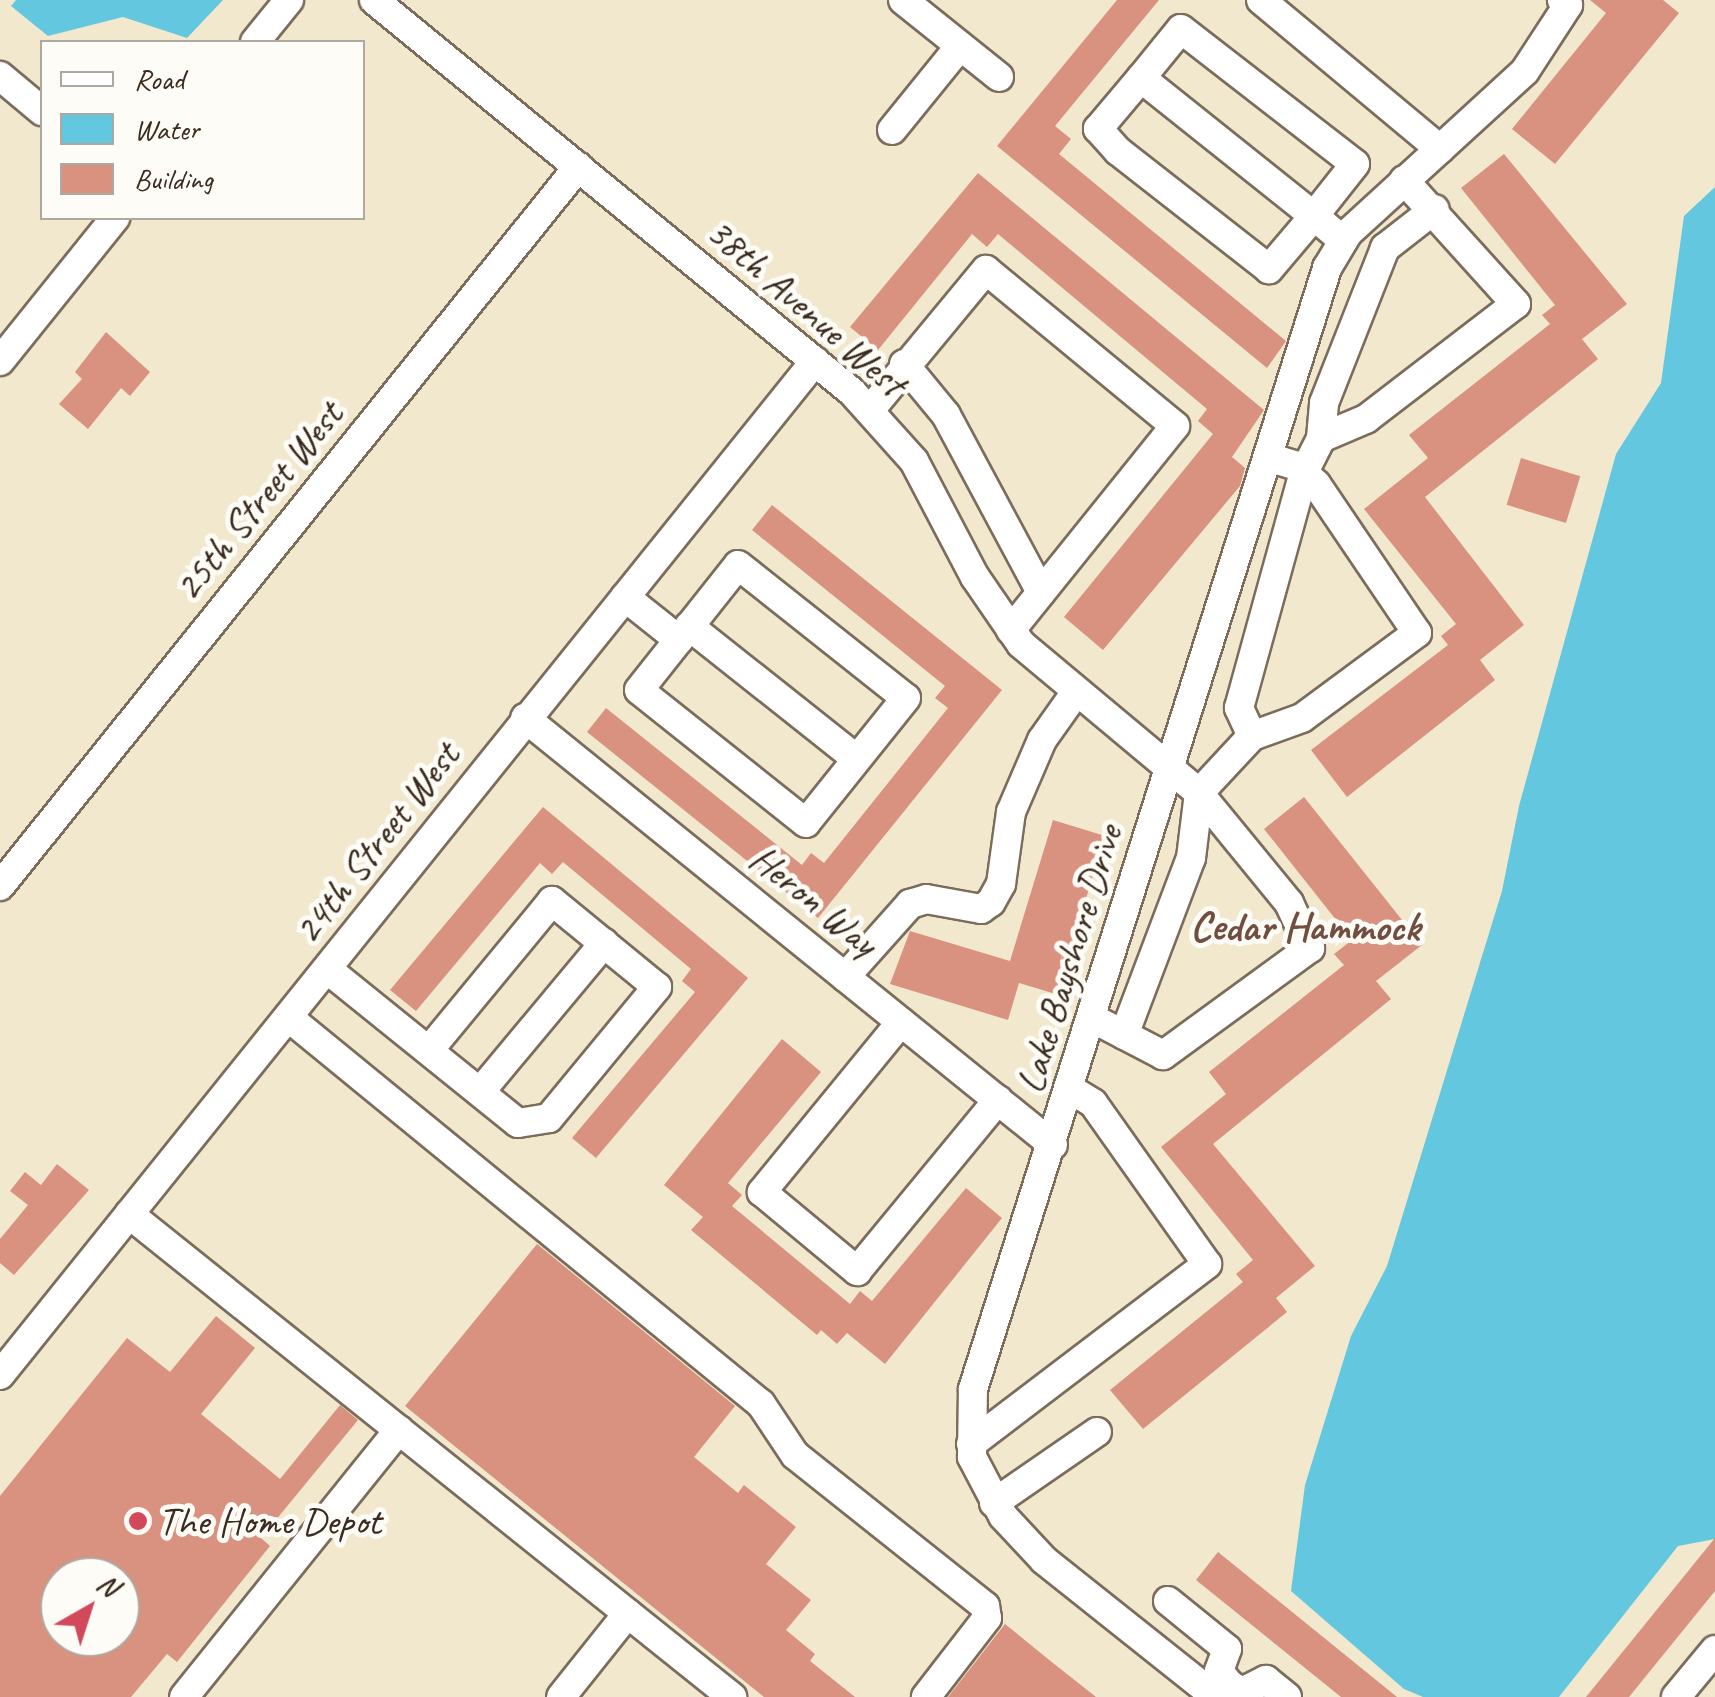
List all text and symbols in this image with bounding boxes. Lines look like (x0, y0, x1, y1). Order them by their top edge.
legend (40, 40, 365, 220)
text: Road (134, 60, 184, 98)
text: Water (134, 110, 199, 148)
text: Building (134, 160, 213, 198)
street label: 38th Avenue West (697, 208, 915, 406)
street label: 25th Street West (163, 391, 353, 611)
street label: 24th Street West (282, 732, 470, 954)
street label: Lake Bayshore Drive (1005, 819, 1133, 1099)
street label: Heron Way (740, 834, 888, 966)
district label: Cedar Hammock (1189, 902, 1421, 952)
place label: The Home Depot (158, 1497, 379, 1545)
marker: The Home Depot (127, 1510, 149, 1532)
north arrow (40, 1557, 140, 1657)
text: N (90, 1566, 126, 1604)

